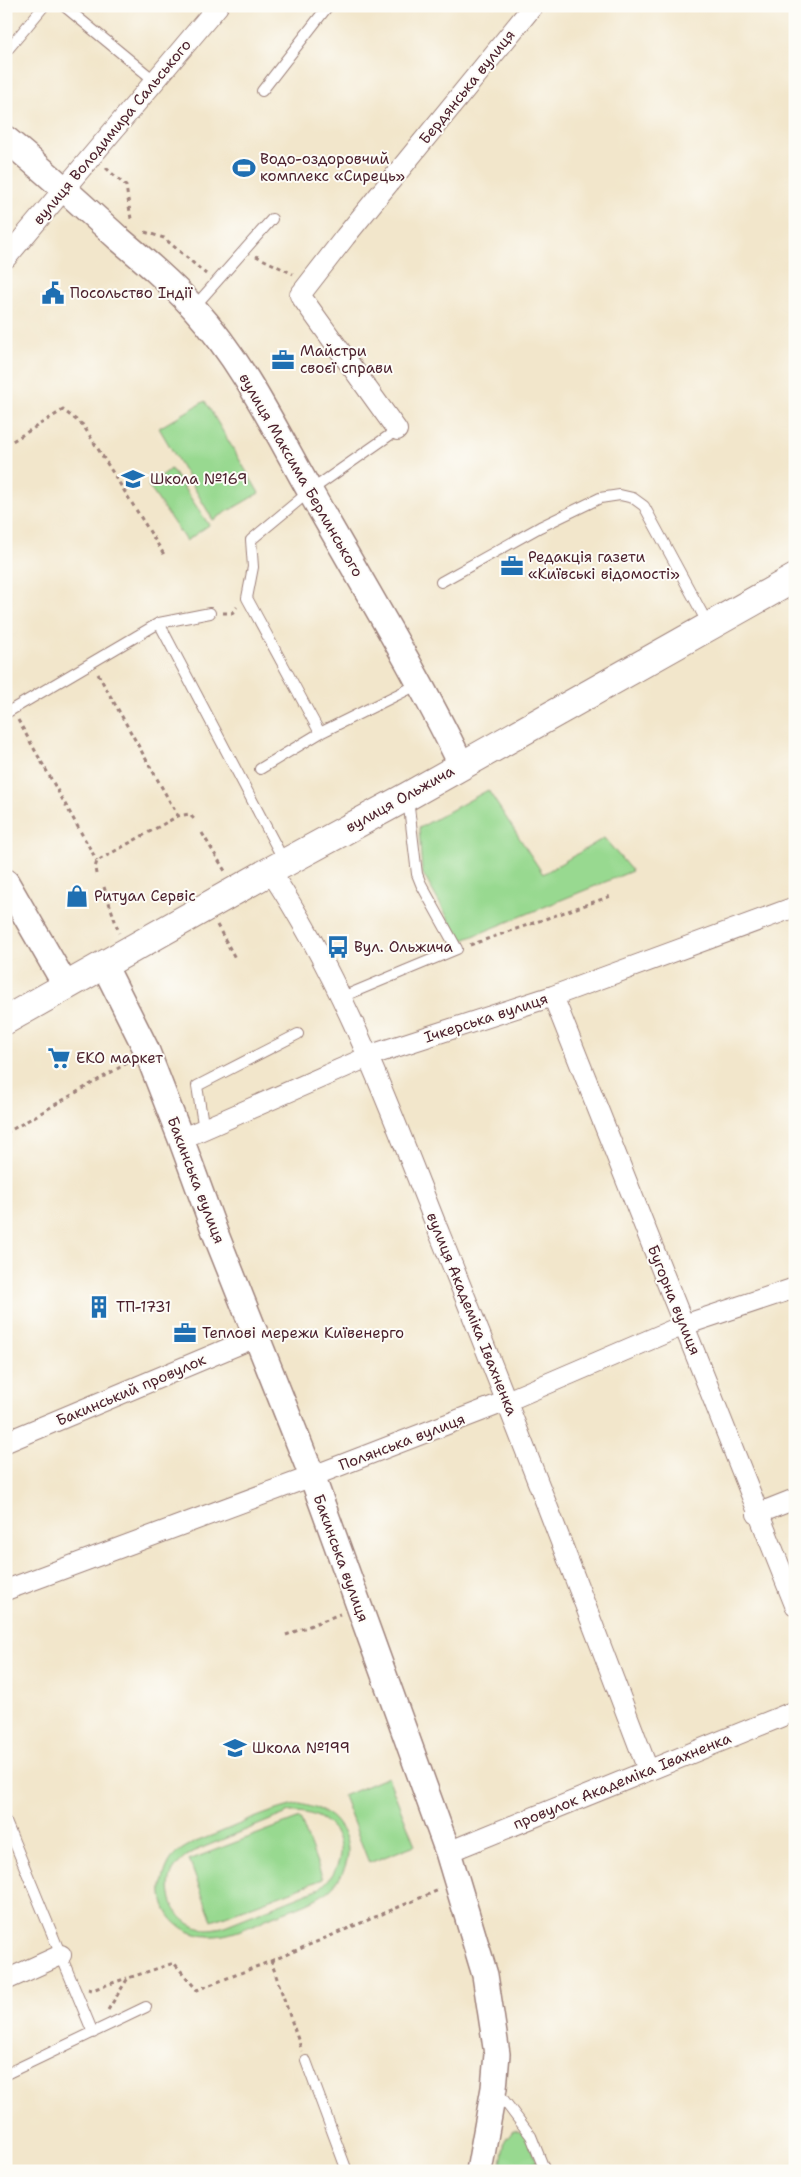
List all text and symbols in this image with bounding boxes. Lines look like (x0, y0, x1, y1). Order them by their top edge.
street label: Бердянська вулиця (415, 25, 519, 149)
street label: вулиця Володимира Сальського (28, 35, 196, 229)
place label: Водо-оздоровчий комплекс «Сирець» (260, 149, 405, 186)
sports icon: Водо-оздоровчий комплекс «Сирець» (231, 155, 257, 181)
public building icon: Посольство Індії (40, 280, 66, 306)
place label: Посольство Індії (70, 283, 193, 303)
place label: Майстри своєї справи (300, 341, 393, 378)
office icon: Майстри своєї справи (270, 347, 296, 373)
street label: вулиця Максима Берлинського (234, 369, 368, 581)
school or university icon: Школа №169 (120, 466, 146, 492)
place label: Школа №169 (150, 469, 247, 489)
place label: Редакція газети «Київські відомості» (528, 547, 680, 584)
office icon: Редакція газети «Київські відомості» (499, 553, 525, 579)
street label: вулиця Ольжича (342, 760, 459, 837)
shop icon: Ритуал Сервіс (64, 883, 90, 909)
place label: Ритуал Сервіс (94, 886, 196, 906)
bus stop icon: Вул. Ольжича (325, 934, 351, 960)
place label: Вул. Ольжича (354, 937, 454, 957)
street label: Ічкерська вулиця (422, 989, 550, 1047)
supermarket icon: ЕКО маркет (46, 1045, 72, 1071)
place label: ЕКО маркет (76, 1048, 163, 1068)
street label: Бакинська вулиця (163, 1114, 229, 1246)
street label: вулиця Академіка Івахненка (422, 1209, 522, 1419)
street label: Бугорна вулиця (643, 1242, 705, 1358)
building icon: ТП-1731 (86, 1294, 112, 1320)
place label: ТП-1731 (116, 1297, 171, 1317)
office icon: Теплові мережи Київенерго (172, 1320, 198, 1346)
place label: Теплові мережи Київенерго (202, 1323, 404, 1343)
street label: Бакинський провулок (53, 1349, 209, 1431)
street label: Полянська вулиця (336, 1409, 468, 1475)
street label: Бакинська вулиця (309, 1491, 373, 1625)
street label: провулок Академіка Івахненка (510, 1728, 735, 1834)
school or university icon: Школа №199 (222, 1735, 248, 1761)
place label: Школа №199 (252, 1738, 350, 1758)

